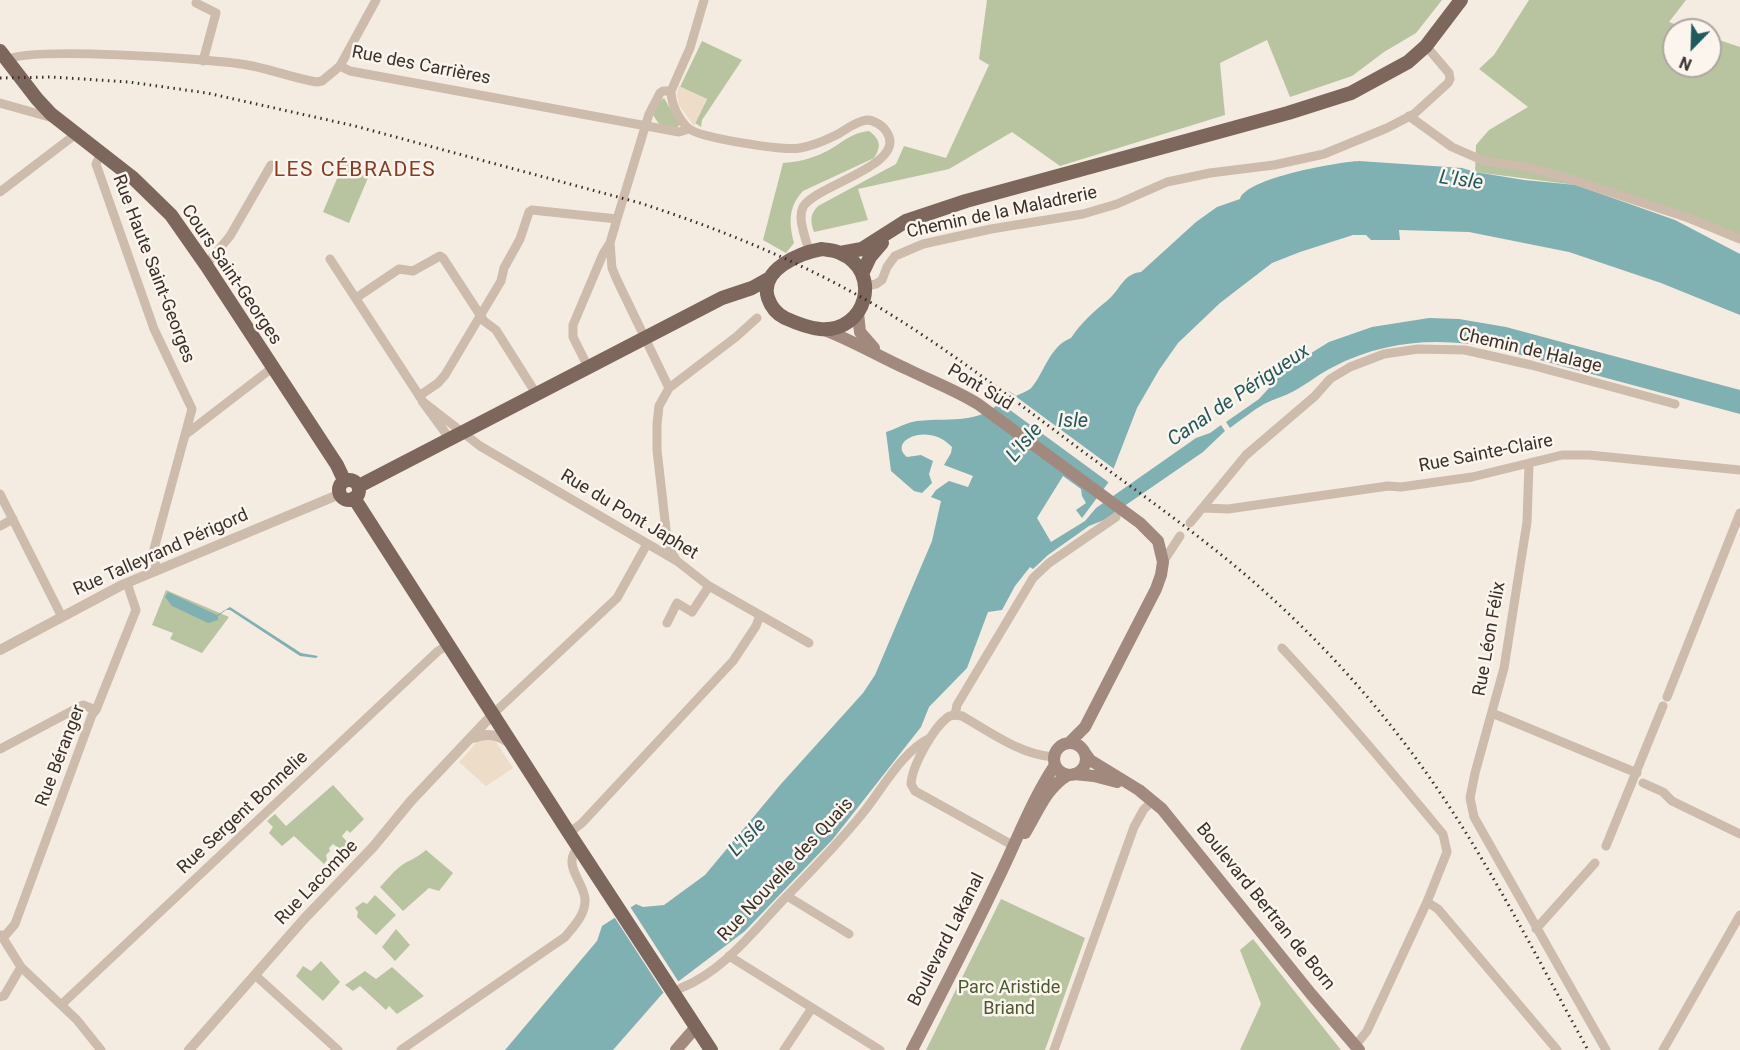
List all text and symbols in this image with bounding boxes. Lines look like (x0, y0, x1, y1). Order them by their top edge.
north arrow (1662, 18, 1722, 78)
street label: Rue des Carrières (350, 42, 492, 90)
text: N (1677, 52, 1694, 74)
district label: LES CÉBRADES (274, 158, 436, 184)
water label: L'Isle (1437, 166, 1485, 196)
street label: Rue Haute Saint-Georges (107, 172, 199, 366)
street label: Chemin de la Maladrerie (905, 182, 1099, 244)
street label: Cours Saint-Georges (176, 201, 286, 349)
street label: Chemin de Halage (1456, 324, 1604, 378)
water label: Canal de Périgueux (1163, 340, 1315, 452)
street label: Pont Sud (943, 360, 1017, 416)
water label: Isle (1058, 410, 1088, 434)
water label: L'Isle (1002, 418, 1048, 468)
street label: Rue Sainte-Claire (1417, 430, 1555, 478)
street label: Rue du Pont Japhet (556, 465, 702, 565)
street label: Rue Talleyrand Périgord (70, 505, 252, 601)
street label: Rue Léon Félix (1469, 580, 1511, 698)
street label: Rue Béranger (32, 702, 90, 810)
street label: Rue Sergent Bonnelie (173, 747, 313, 879)
street label: Rue Nouvelle des Quais (714, 794, 858, 946)
water label: L'Isle (724, 814, 772, 862)
street label: Boulevard Bertran de Born (1191, 819, 1339, 995)
street label: Rue Lacombe (271, 836, 363, 930)
street label: Boulevard Lakanal (904, 870, 990, 1010)
park label: Parc Aristide Briand (958, 977, 1060, 1020)

